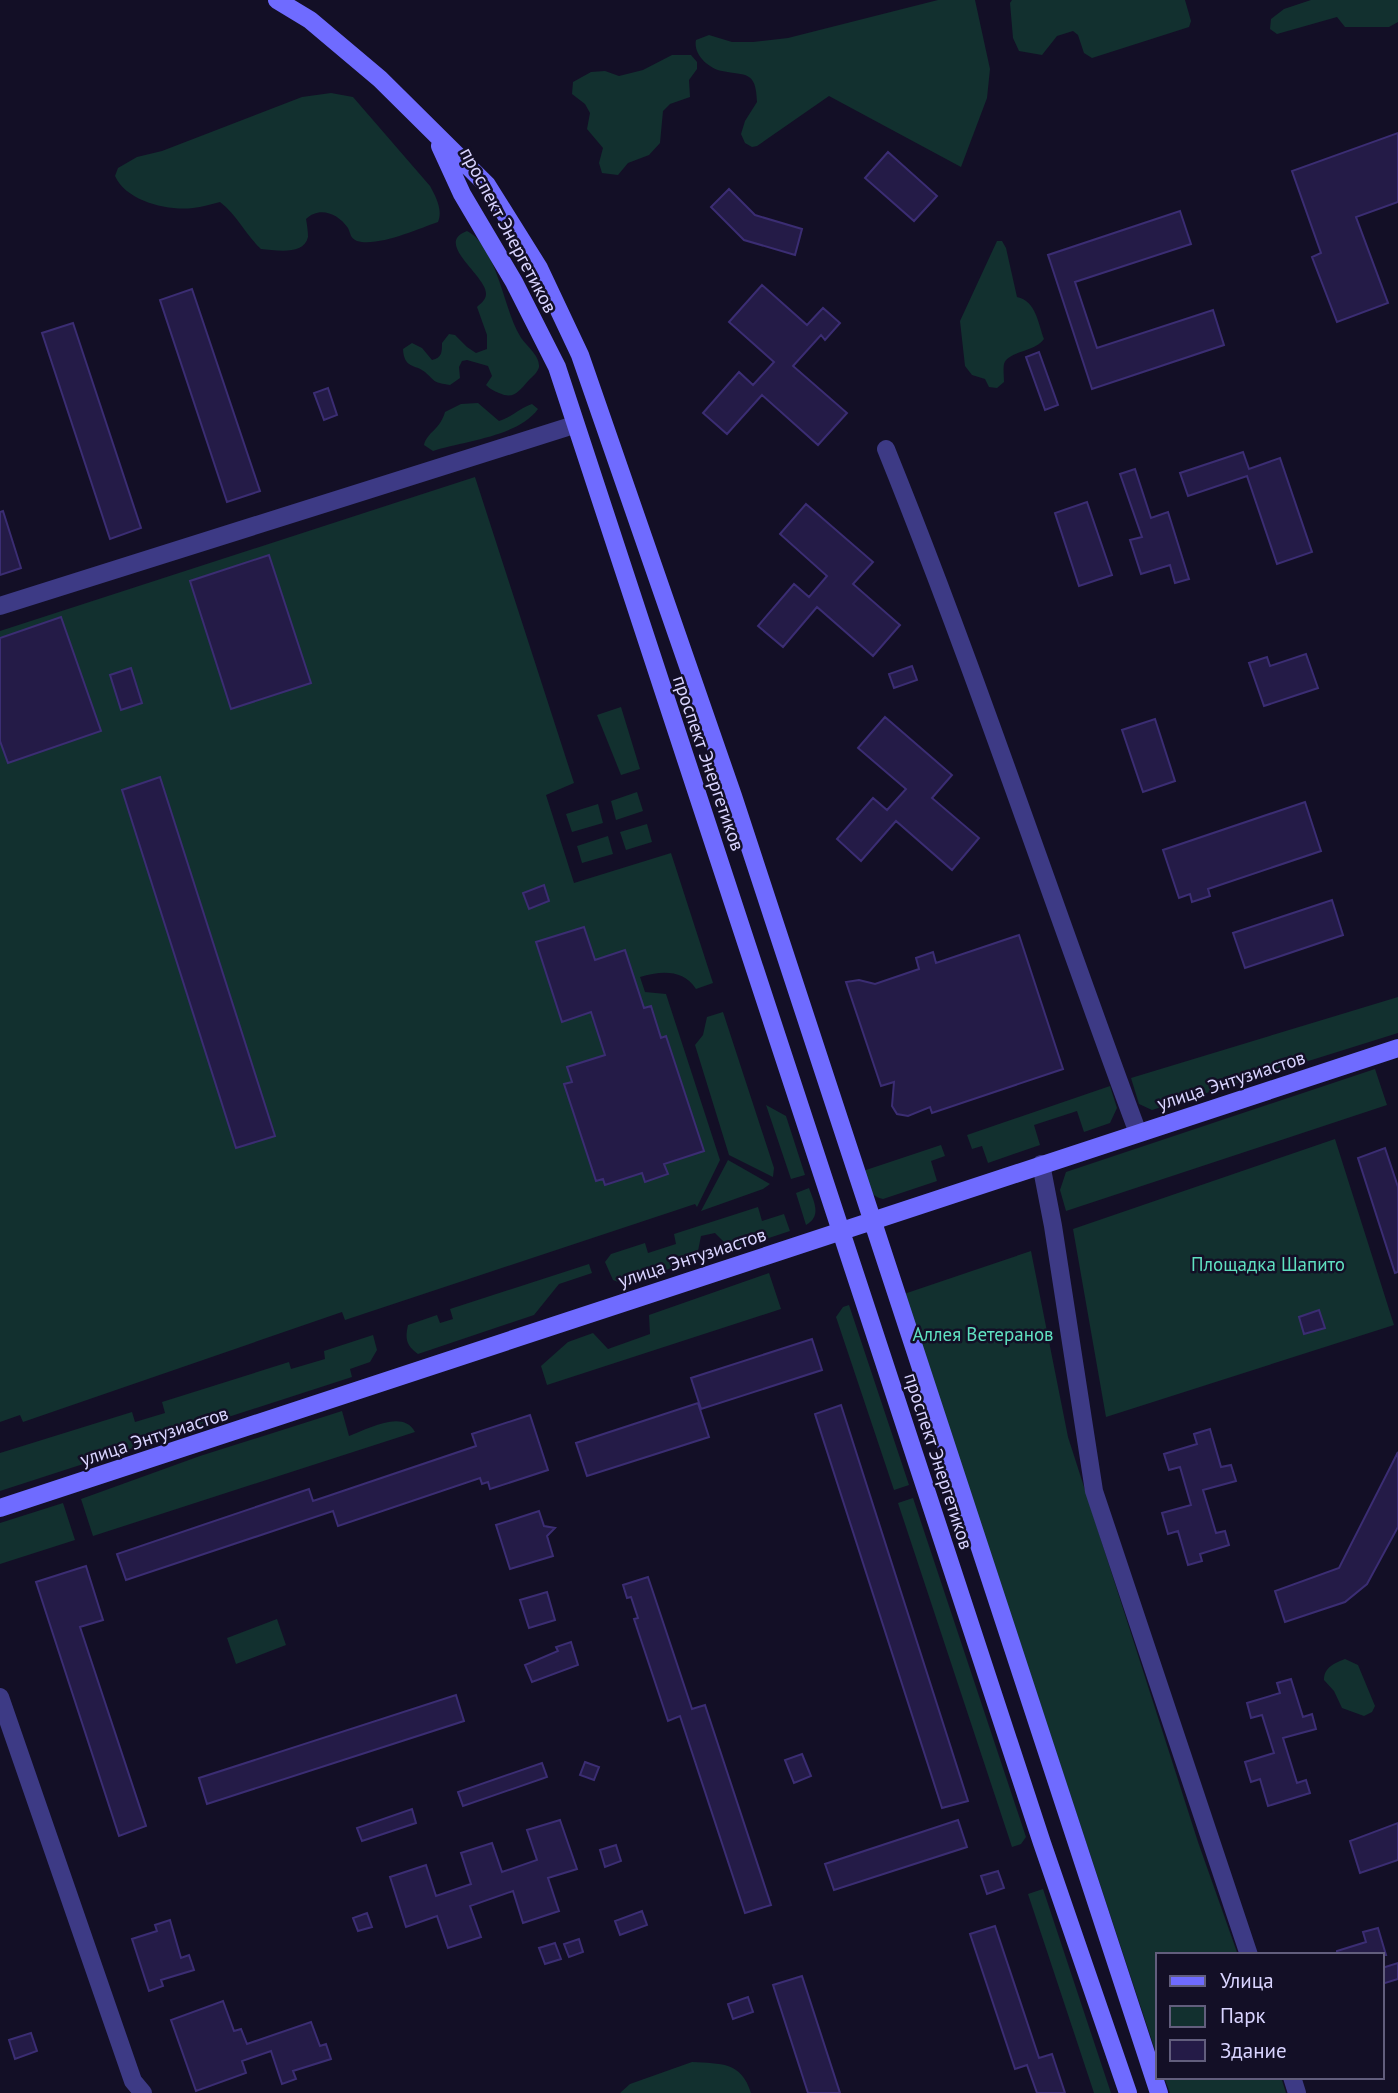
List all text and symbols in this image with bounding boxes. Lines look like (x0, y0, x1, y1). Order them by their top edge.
street label: проспект Энергетиков (455, 143, 563, 317)
street label: проспект Энергетиков (668, 672, 750, 854)
street label: улица Энтузиастов (1154, 1045, 1308, 1115)
street label: улица Энтузиастов (615, 1222, 769, 1292)
park label: Площадка Шапито (1191, 1252, 1345, 1276)
park label: Аллея Ветеранов (912, 1322, 1054, 1346)
street label: проспект Энергетиков (899, 1370, 979, 1552)
street label: улица Энтузиастов (77, 1401, 231, 1471)
legend (1156, 1953, 1384, 2079)
text: Улица (1220, 1967, 1274, 1994)
text: Парк (1220, 2002, 1266, 2029)
text: Здание (1220, 2037, 1287, 2064)

